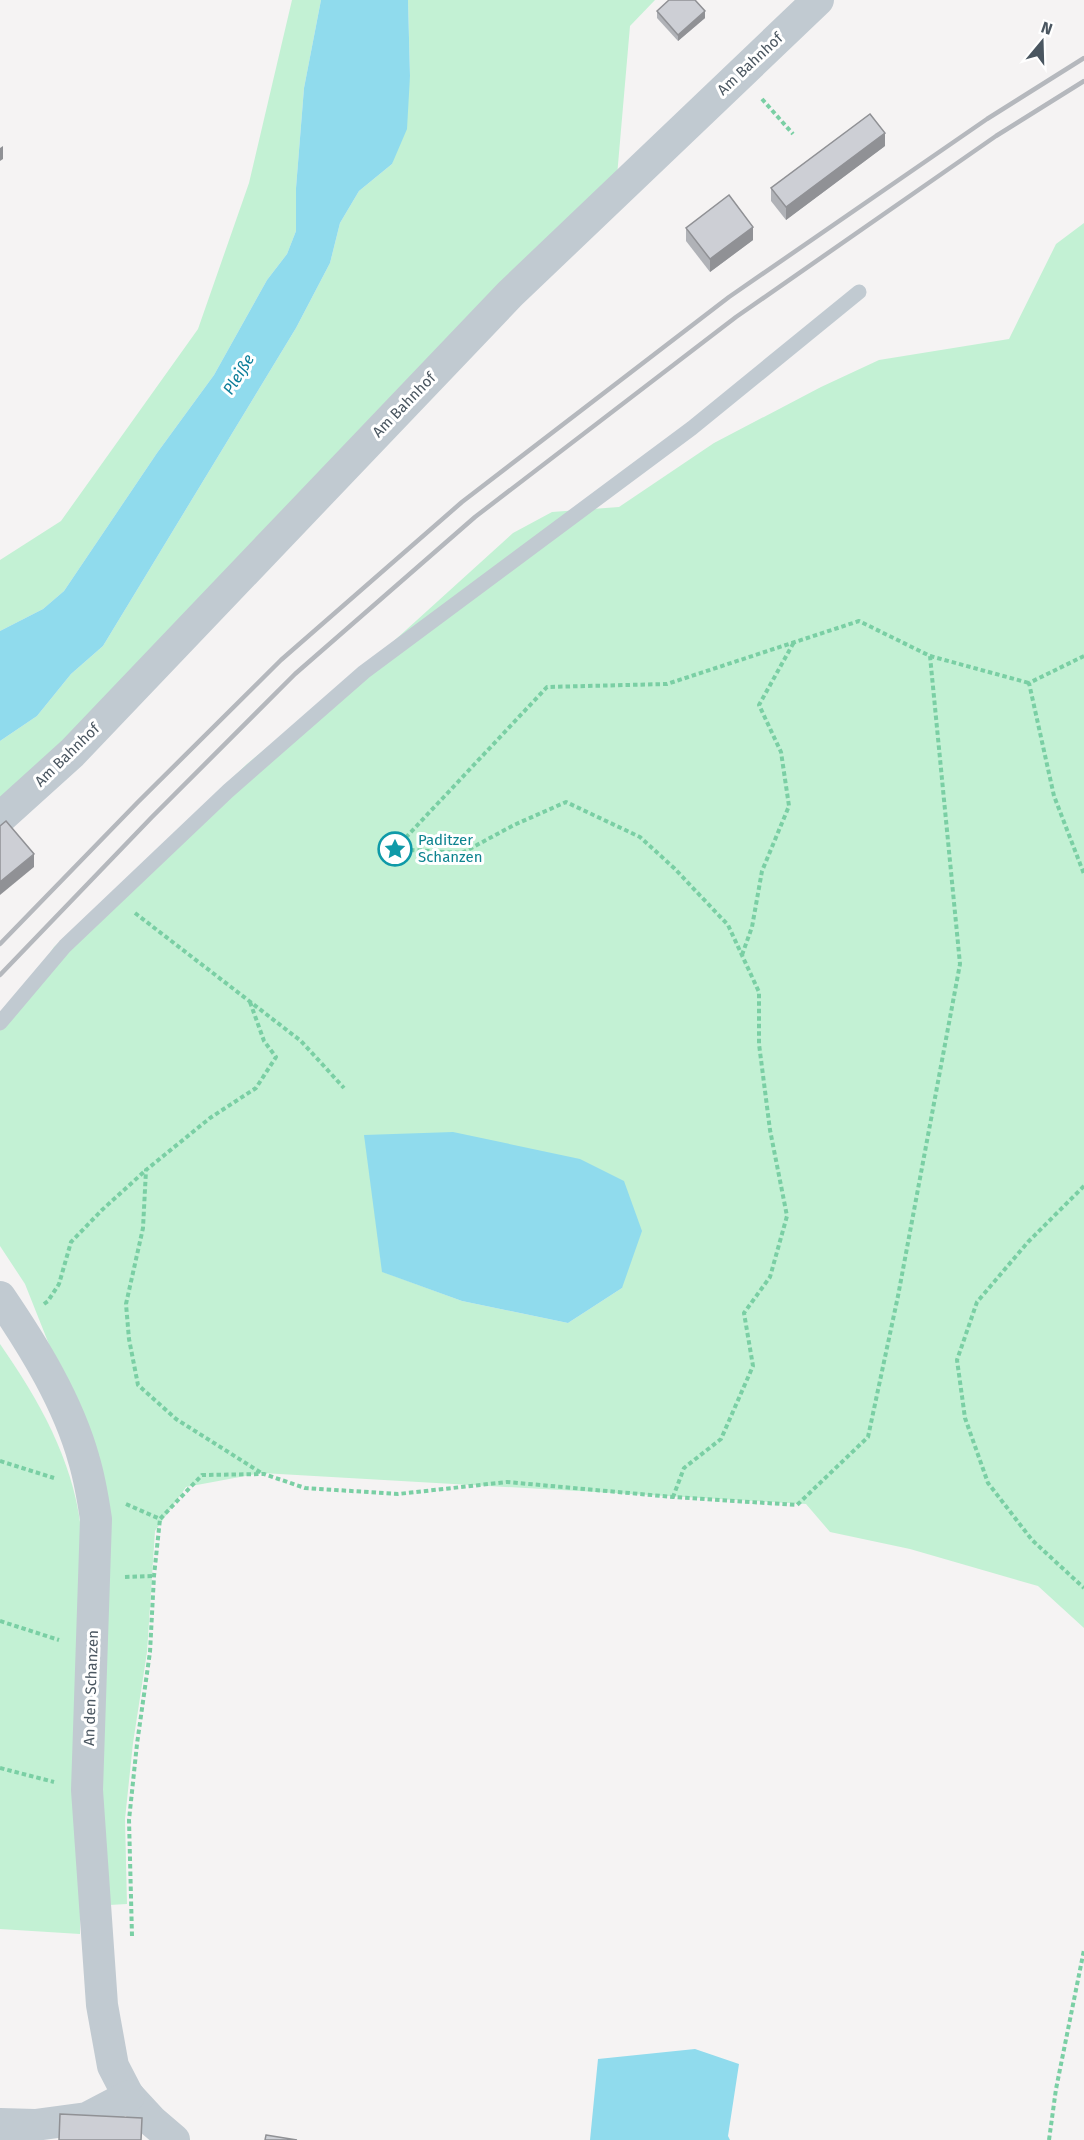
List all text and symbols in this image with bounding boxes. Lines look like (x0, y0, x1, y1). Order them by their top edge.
north arrow (1012, 12, 1072, 72)
text: N (1039, 18, 1055, 39)
street label: Am Bahnhof (714, 29, 787, 99)
water label: Pleiße (219, 351, 258, 398)
street label: Am Bahnhof (369, 368, 440, 441)
street label: Am Bahnhof (31, 719, 104, 790)
place icon: Paditzer Schanzen (377, 831, 413, 867)
place label: Paditzer Schanzen (418, 831, 483, 866)
street label: An den Schanzen (80, 1630, 102, 1746)

